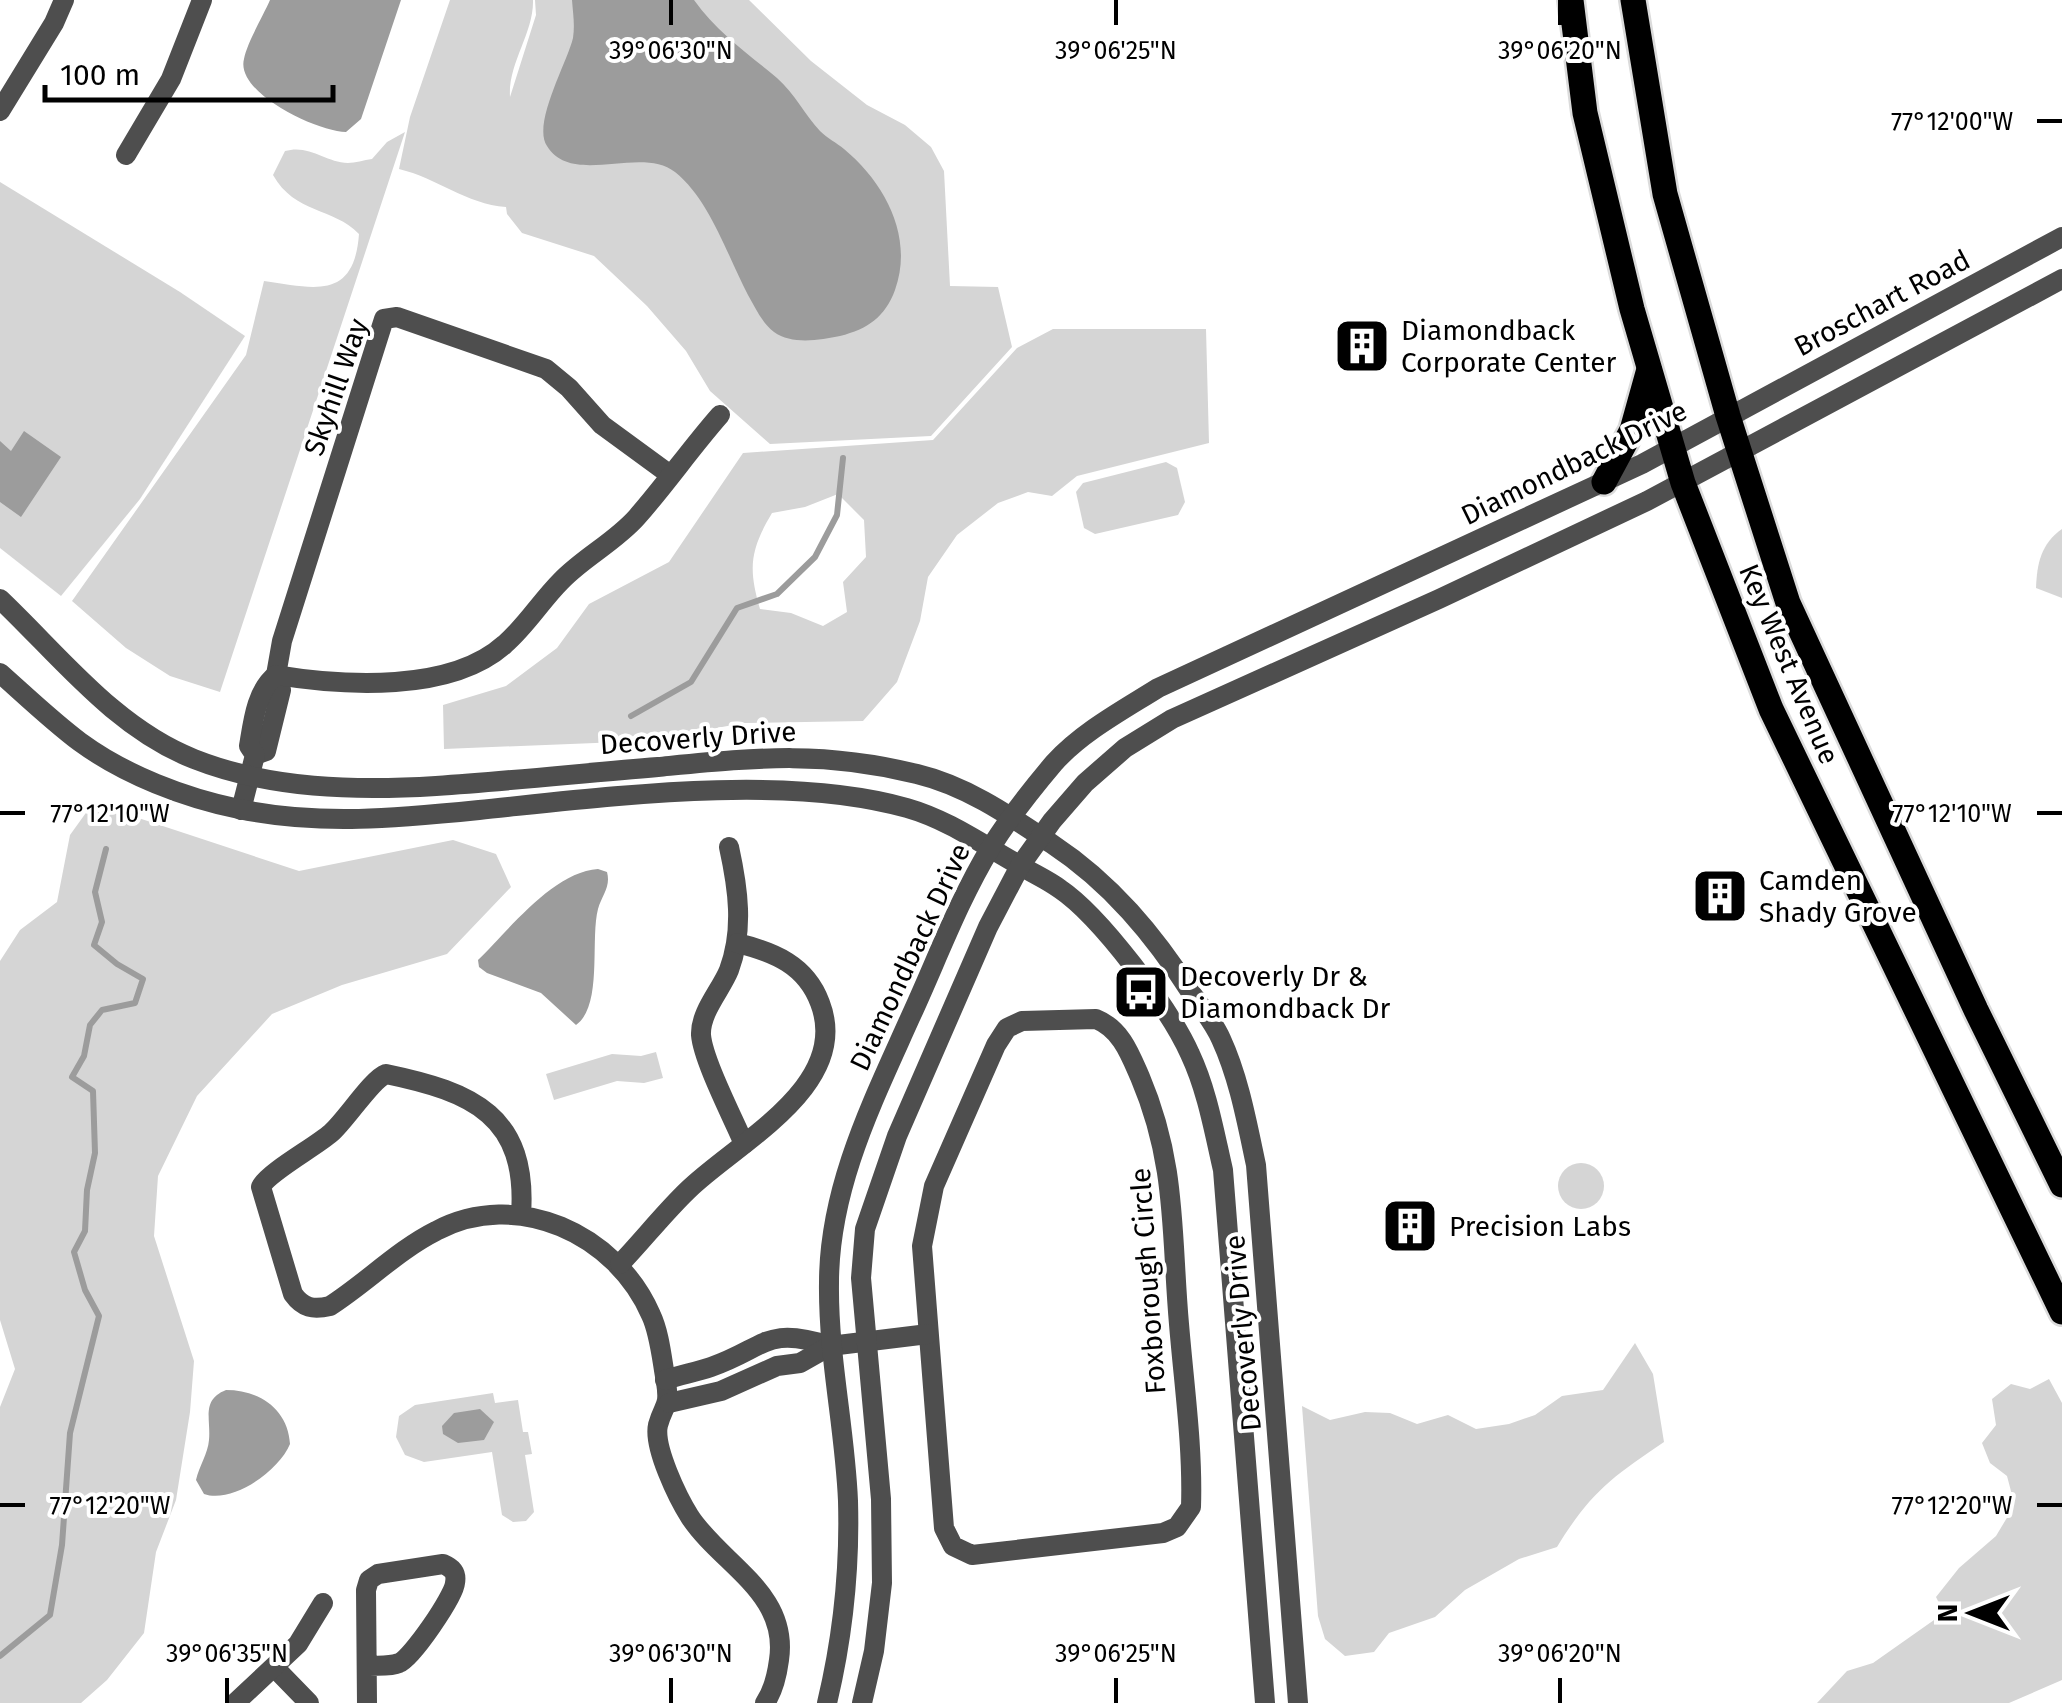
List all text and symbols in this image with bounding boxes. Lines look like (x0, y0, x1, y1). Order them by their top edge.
text: 39°06'30"N (609, 36, 733, 66)
text: 39°06'25"N (1055, 36, 1177, 66)
text: 39°06'20"N (1498, 36, 1622, 66)
scale bar (45, 40, 332, 102)
text: 100 m (60, 57, 140, 93)
text: 77°12'00"W (1891, 107, 2013, 137)
street label: Broschart Road (1788, 243, 1976, 363)
street label: Skyhill Way (297, 314, 375, 460)
place label: Diamondback Corporate Center (1401, 314, 1616, 379)
building icon: Diamondback Corporate Center (1332, 316, 1392, 376)
street label: Diamondback Drive (1456, 394, 1692, 532)
street label: Key West Avenue (1732, 559, 1846, 769)
street label: Decoverly Drive (599, 715, 797, 761)
text: 77°12'10"W (50, 799, 170, 829)
text: 77°12'10"W (1892, 799, 2012, 829)
street label: Diamondback Drive (843, 838, 977, 1076)
place label: Camden Shady Grove (1759, 864, 1917, 929)
building icon: Camden Shady Grove (1690, 866, 1750, 926)
place label: Decoverly Dr & Diamondback Dr (1180, 960, 1390, 1025)
bus stop icon: Decoverly Dr & Diamondback Dr (1111, 962, 1171, 1022)
street label: Foxborough Circle (1124, 1167, 1172, 1395)
building icon: Precision Labs (1380, 1196, 1440, 1256)
place label: Precision Labs (1449, 1210, 1631, 1243)
street label: Decoverly Drive (1218, 1233, 1268, 1433)
text: 77°12'20"W (50, 1491, 171, 1521)
text: 77°12'20"W (1892, 1491, 2013, 1521)
north arrow (1922, 1563, 2022, 1663)
text: N (1931, 1604, 1964, 1622)
text: 39°06'35"N (166, 1639, 288, 1669)
text: 39°06'30"N (609, 1639, 733, 1669)
text: 39°06'25"N (1055, 1639, 1177, 1669)
text: 39°06'20"N (1498, 1639, 1622, 1669)

